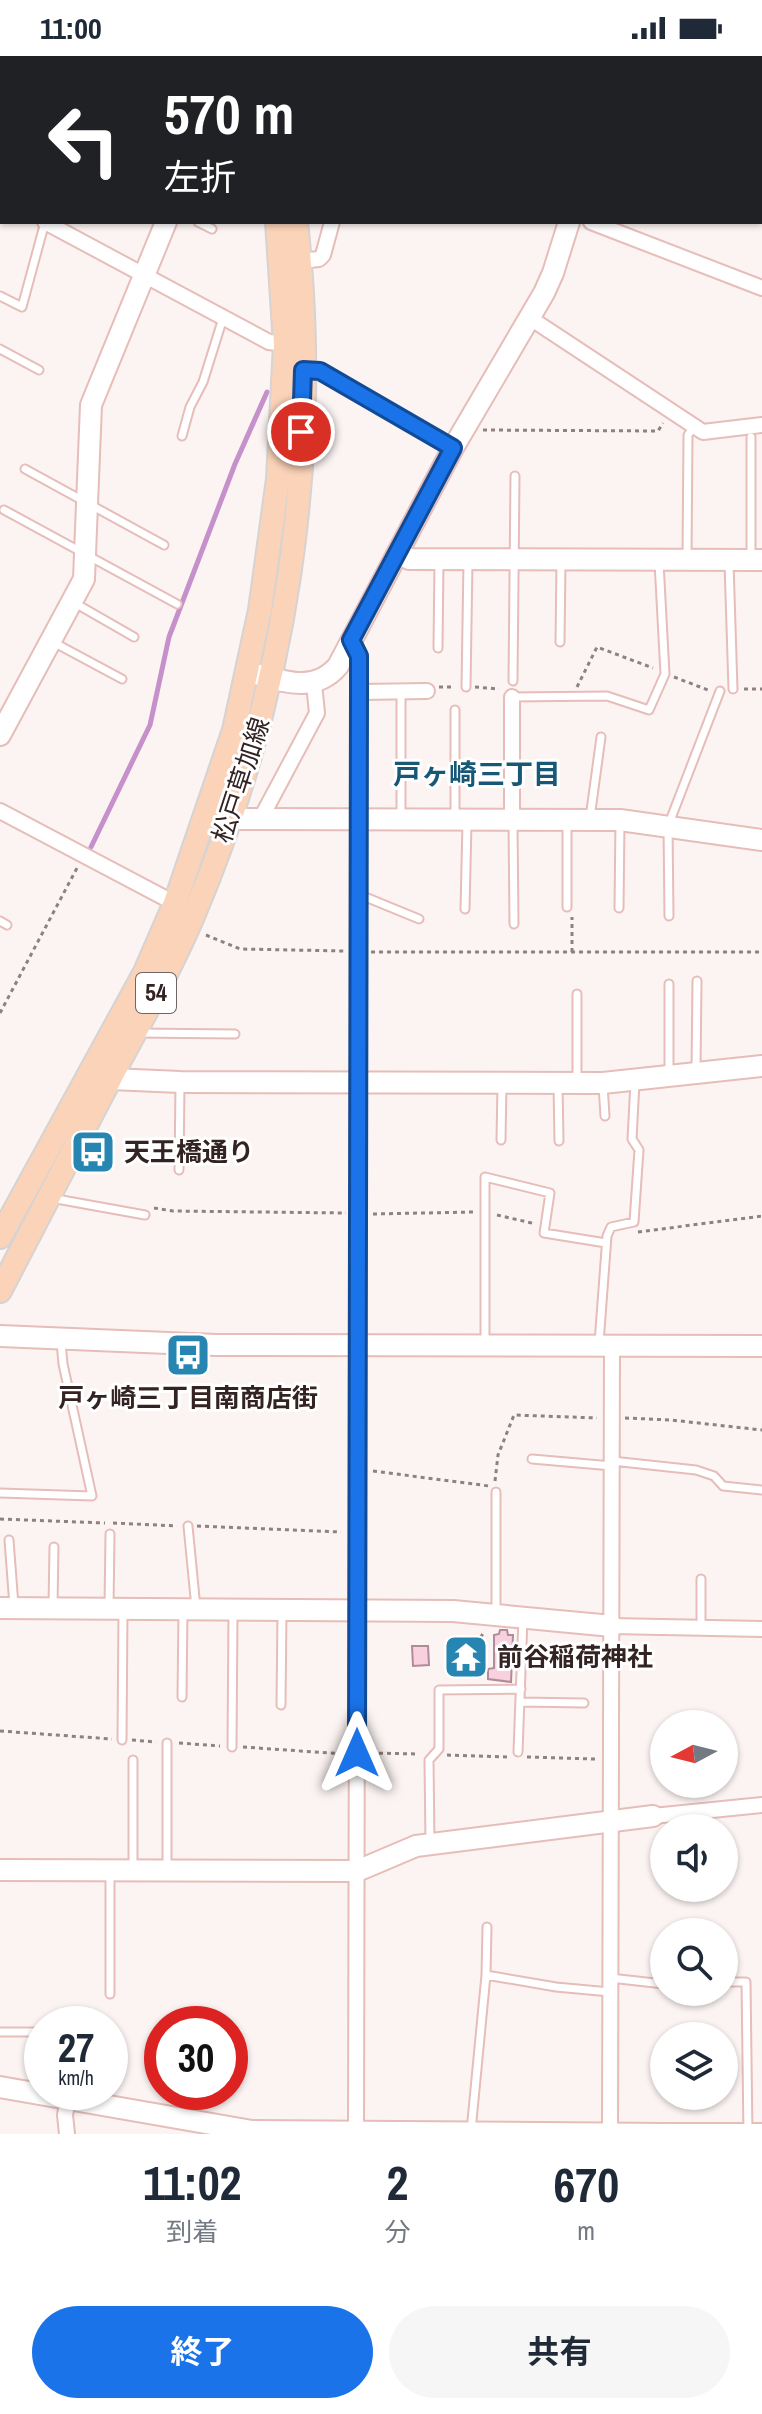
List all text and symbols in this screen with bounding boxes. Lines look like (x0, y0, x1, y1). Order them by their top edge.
text: 11:00 (40, 8, 102, 48)
text: 570 m (164, 76, 294, 151)
icon: left (32, 88, 136, 192)
text: 左折 (164, 153, 236, 201)
pin (267, 398, 335, 466)
icon: arrive (279, 410, 323, 454)
street label: 松戸草加線 (204, 713, 277, 847)
district label: 戸ヶ崎三丁目 (393, 755, 561, 793)
road number: 54 (136, 973, 176, 1013)
bus stop icon: 天王橋通り (69, 1128, 117, 1176)
place label: 天王橋通り (124, 1134, 254, 1169)
bus stop icon: 戸ヶ崎三丁目南商店街 (164, 1331, 212, 1379)
place label: 戸ヶ崎三丁目南商店街 (58, 1380, 318, 1415)
temple icon: 前谷稲荷神社 (442, 1633, 490, 1681)
place label: 前谷稲荷神社 (497, 1639, 653, 1674)
north arrow (650, 1710, 738, 1798)
map controls (650, 1710, 738, 2110)
position arrow (315, 1711, 399, 1795)
button: sound (650, 1814, 738, 1902)
button: search (650, 1918, 738, 2006)
speed limit sign: 30 (144, 2006, 248, 2110)
text: 27 (58, 2021, 94, 2074)
button: layers (650, 2022, 738, 2110)
text: km/h (58, 2064, 94, 2091)
text: 11:02 (143, 2150, 241, 2215)
text: 2 (386, 2150, 408, 2215)
text: 670 (553, 2152, 619, 2217)
text: m (577, 2213, 595, 2248)
text: 到着 (166, 2214, 218, 2249)
text: 分 (384, 2214, 410, 2249)
button: 終了 (32, 2306, 373, 2398)
button: 共有 (389, 2306, 730, 2398)

